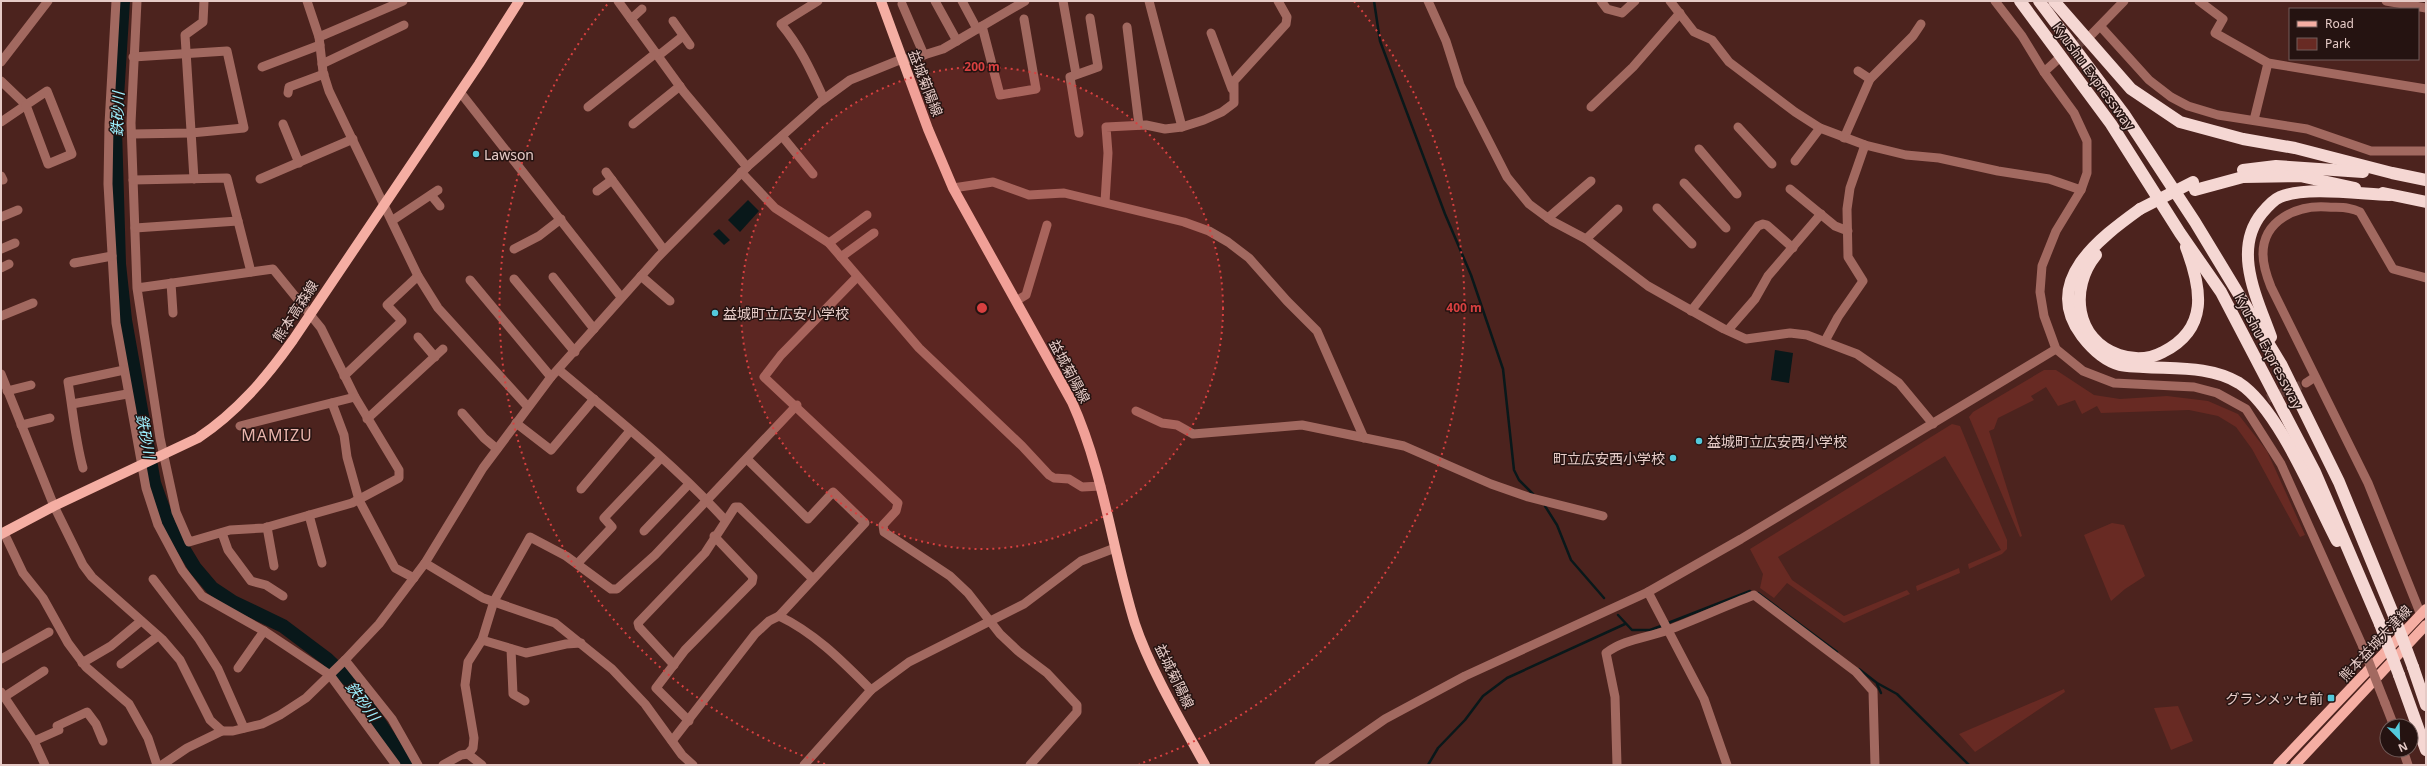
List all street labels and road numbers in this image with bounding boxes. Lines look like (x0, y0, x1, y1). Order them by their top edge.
street label: Kyushu Expressway (2048, 18, 2140, 134)
street label: 益城菊陽線 (905, 47, 947, 119)
street label: 熊本高森線 (268, 276, 322, 346)
street label: Kyushu Expressway (2230, 290, 2308, 413)
street label: 益城菊陽線 (1045, 336, 1095, 406)
street label: 熊本益城大津線 (2335, 601, 2415, 685)
street label: 益城菊陽線 (1151, 640, 1199, 712)

